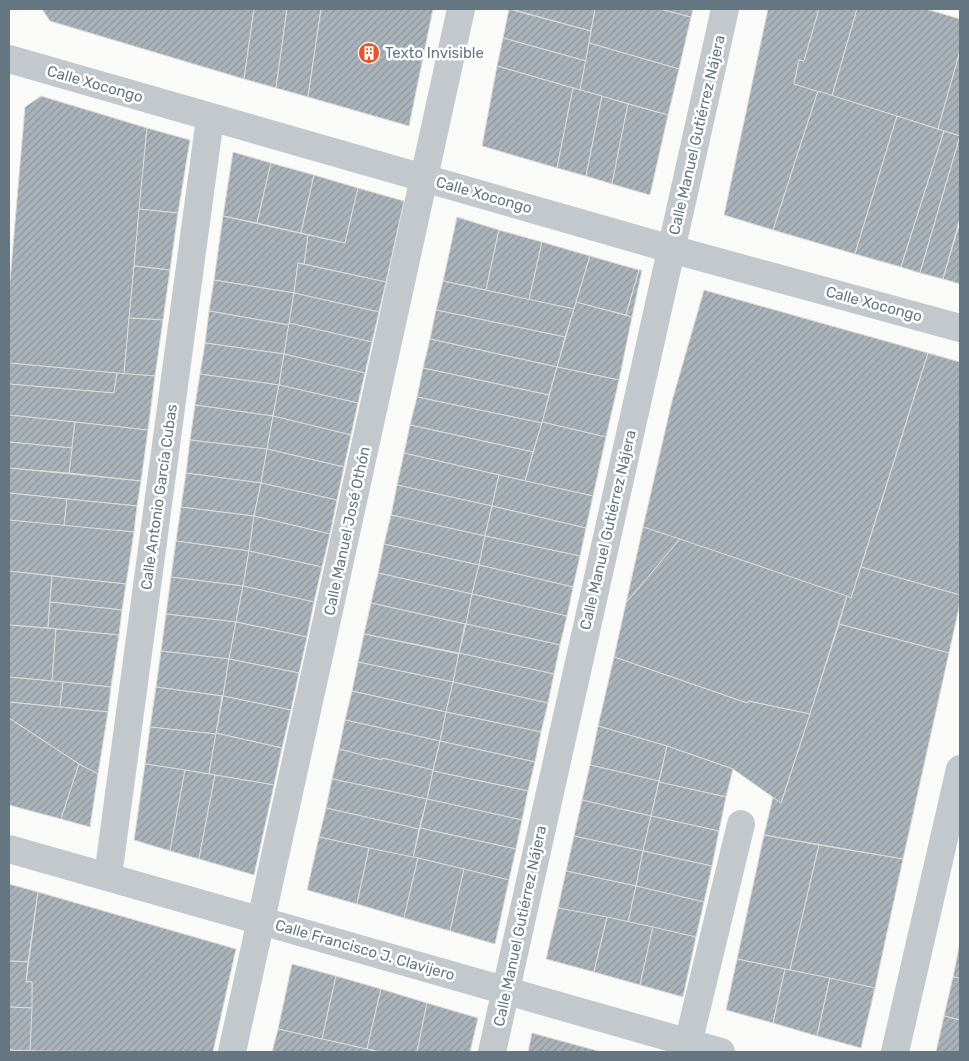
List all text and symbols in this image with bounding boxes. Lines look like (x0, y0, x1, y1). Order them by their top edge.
street label: Calle Manuel Gutiérrez Nájera (665, 33, 729, 237)
building icon: Texto Invisible (357, 41, 381, 65)
place label: Texto Invisible (385, 44, 484, 62)
street label: Calle Xocongo (45, 62, 145, 106)
street label: Calle Xocongo (434, 173, 534, 217)
street label: Calle Xocongo (824, 283, 924, 325)
street label: Calle Antonio García Cubas (137, 403, 181, 591)
street label: Calle Manuel Gutiérrez Nájera (576, 428, 640, 632)
street label: Calle Manuel José Othón (320, 445, 374, 617)
street label: Calle Manuel Gutiérrez Nájera (490, 824, 550, 1028)
street label: Calle Francisco J. Clavijero (273, 916, 457, 984)

